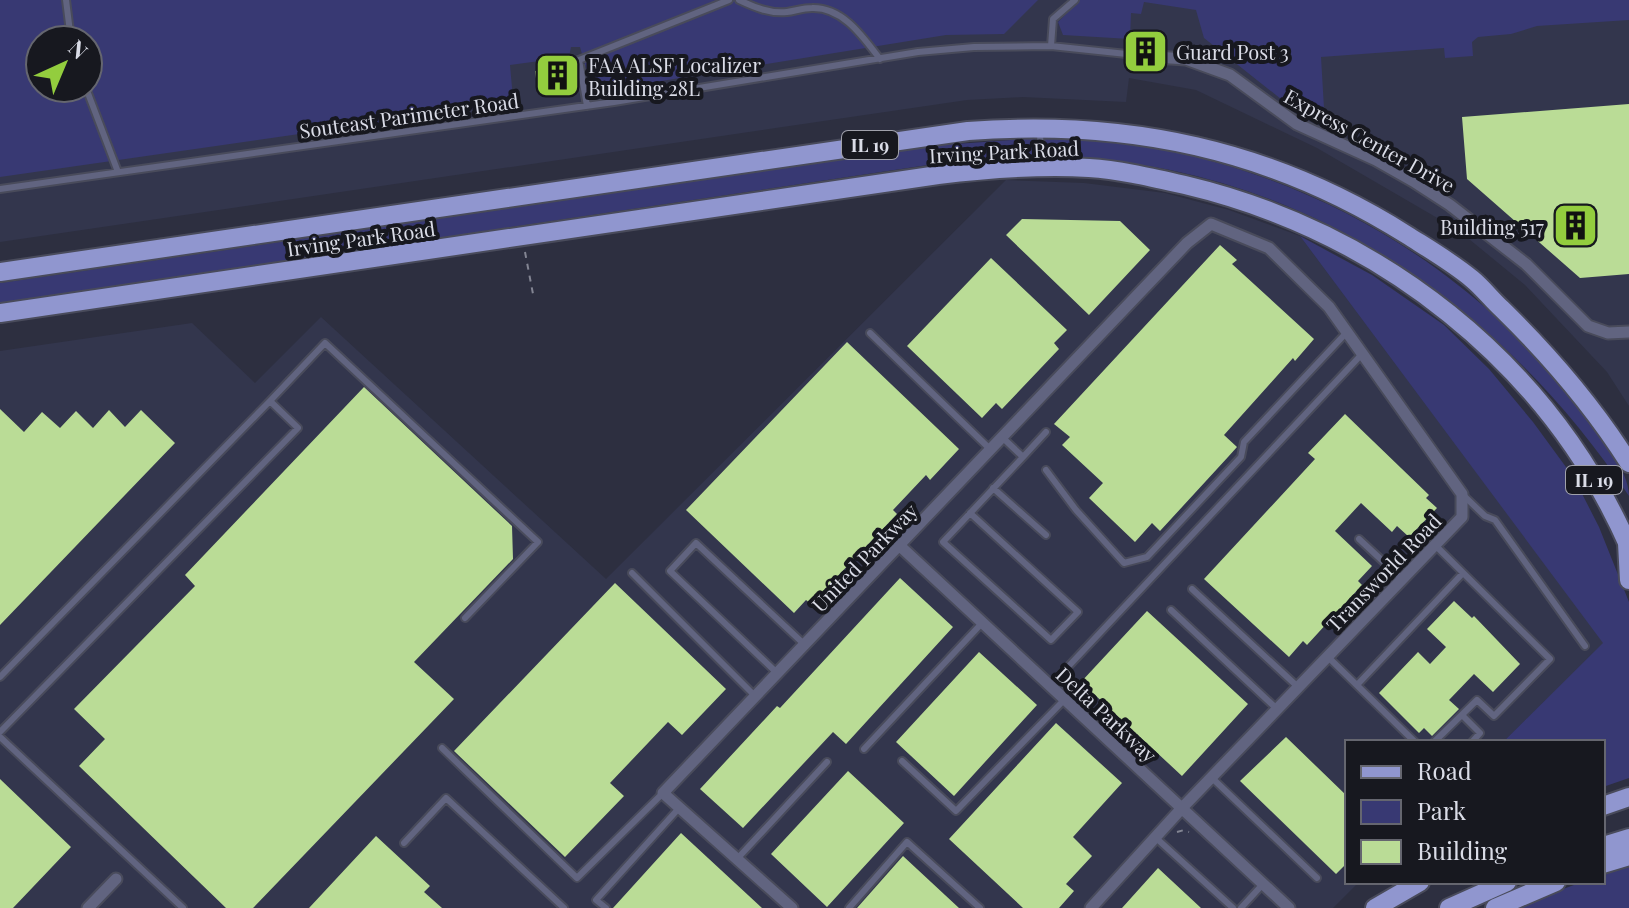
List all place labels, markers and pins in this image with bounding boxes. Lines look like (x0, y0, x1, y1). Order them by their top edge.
building icon: Guard Post 3 (1121, 27, 1169, 75)
place label: Guard Post 3 (1176, 38, 1289, 65)
building icon: FAA ALSF Localizer Building 28L (533, 51, 581, 99)
place label: FAA ALSF Localizer Building 28L (588, 51, 761, 101)
building icon: Building 517 (1551, 202, 1599, 250)
place label: Building 517 (1440, 213, 1544, 240)

